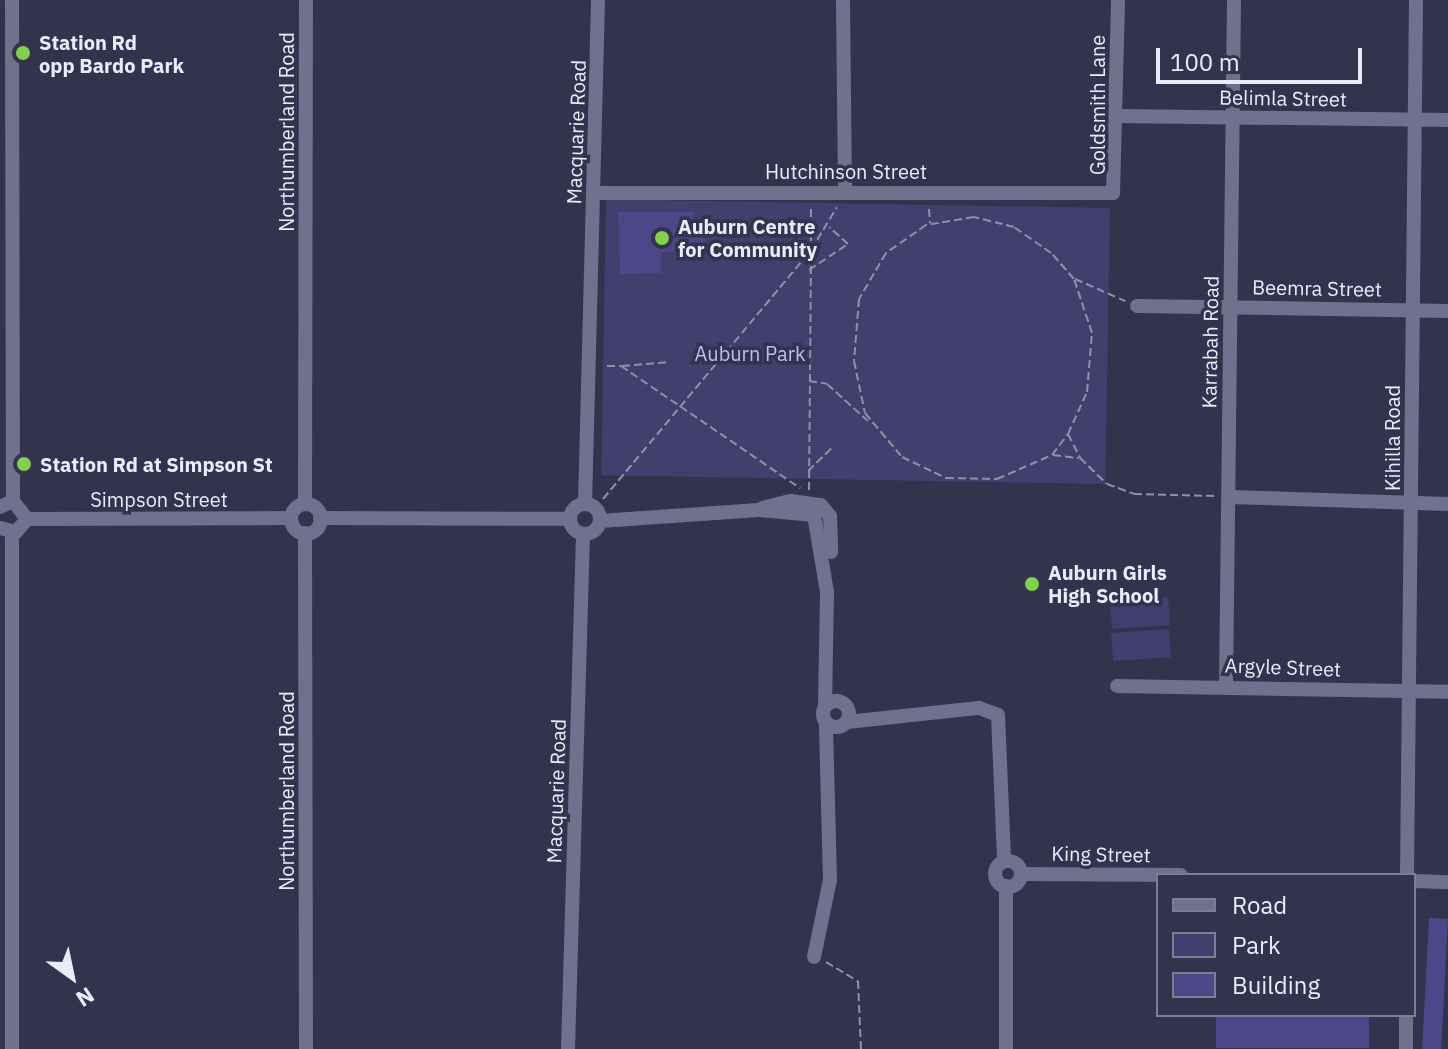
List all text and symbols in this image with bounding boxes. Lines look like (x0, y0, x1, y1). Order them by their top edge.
place label: Station Rd opp Bardo Park (39, 30, 184, 77)
street label: Northumberland Road (274, 32, 298, 232)
scale bar (1160, 32, 1366, 82)
street label: Goldsmith Lane (1085, 35, 1109, 175)
marker: Station Rd opp Bardo Park (14, 44, 32, 62)
text: 100 m (1170, 46, 1240, 78)
street label: Macquarie Road (561, 59, 591, 205)
street label: Belimla Street (1219, 85, 1347, 111)
street label: Hutchinson Street (765, 159, 927, 183)
place label: Auburn Centre for Community (678, 214, 817, 261)
marker: Auburn Centre for Community (653, 229, 671, 247)
street label: Karrabah Road (1197, 275, 1223, 409)
street label: Beemra Street (1252, 275, 1382, 301)
park label: Auburn Park (694, 341, 806, 365)
street label: Kihilla Road (1380, 385, 1404, 491)
place label: Station Rd at Simpson St (40, 452, 273, 476)
marker: Station Rd at Simpson St (15, 455, 33, 473)
street label: Simpson Street (90, 487, 228, 511)
place label: Auburn Girls High School (1048, 560, 1167, 607)
marker: Auburn Girls High School (1023, 575, 1041, 593)
street label: Argyle Street (1224, 653, 1342, 681)
street label: Northumberland Road (274, 691, 298, 891)
street label: Macquarie Road (541, 718, 571, 864)
street label: King Street (1051, 841, 1151, 867)
legend (1156, 873, 1416, 1017)
text: Road (1232, 889, 1287, 921)
text: Park (1232, 929, 1281, 961)
north arrow (32, 937, 112, 1017)
text: Building (1232, 969, 1320, 1001)
text: N (71, 981, 100, 1014)

